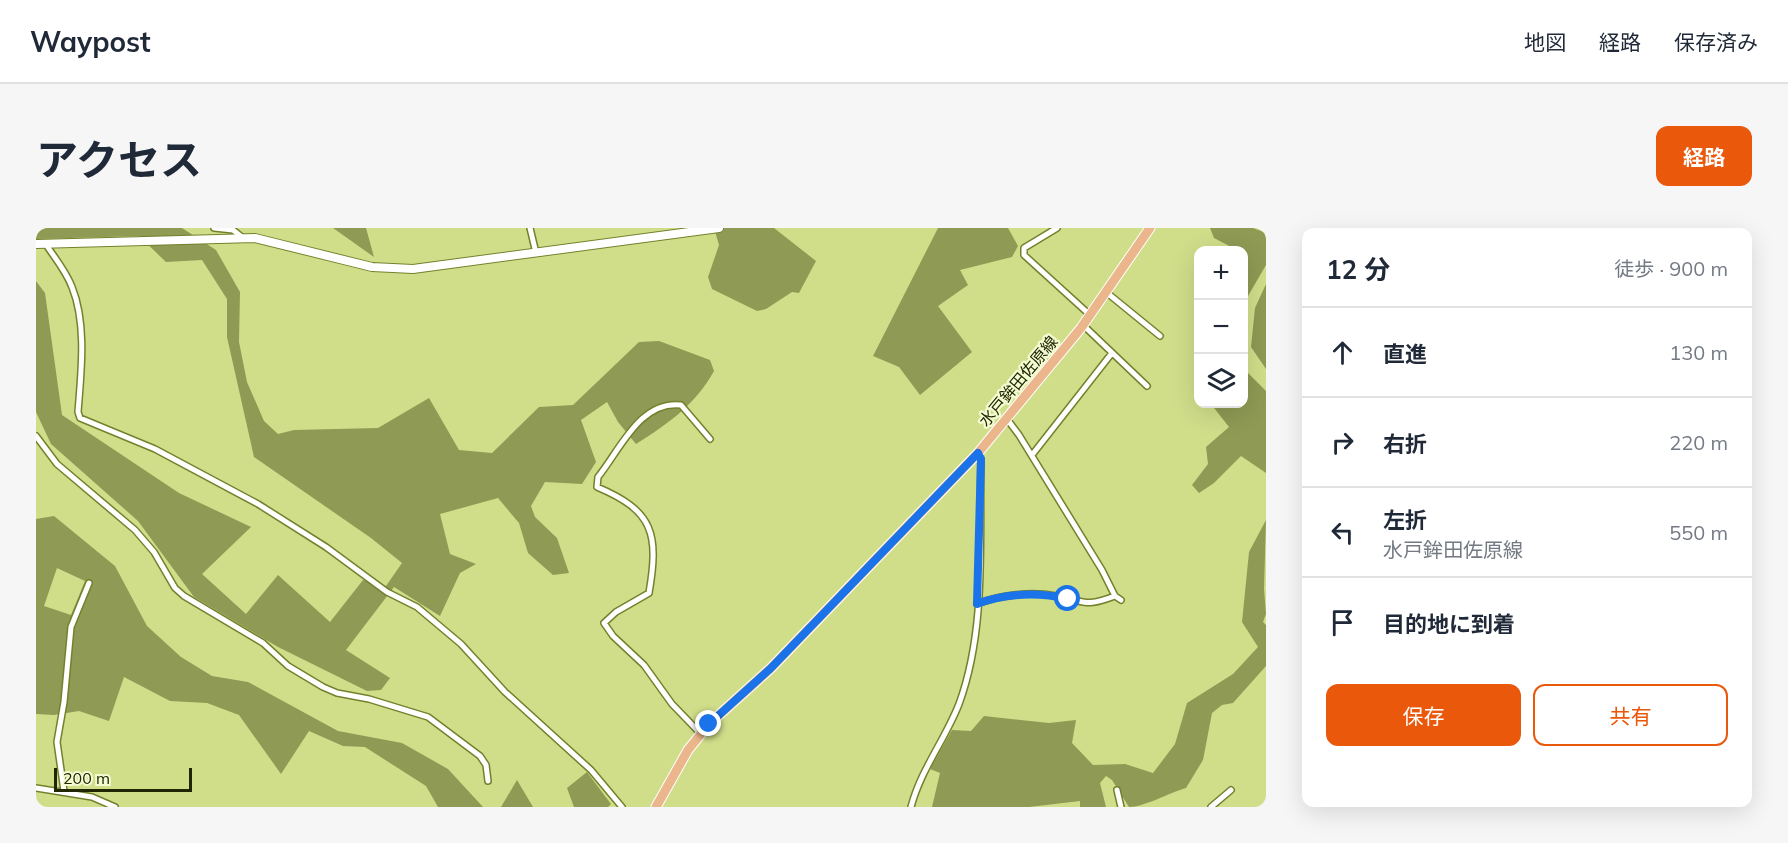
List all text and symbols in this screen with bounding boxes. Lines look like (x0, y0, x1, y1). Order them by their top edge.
text: Waypost (30, 24, 151, 59)
text: 地図 (1524, 29, 1566, 55)
text: 経路 (1599, 29, 1641, 55)
text: 保存済み (1674, 29, 1758, 55)
button: 経路 (1656, 126, 1752, 186)
text: アクセス (36, 133, 202, 186)
map controls (1194, 246, 1248, 408)
button: + (1194, 246, 1248, 300)
text: 12 分 (1326, 253, 1390, 286)
text: 徒歩 · 900 m (1614, 256, 1728, 281)
button: − (1194, 300, 1248, 354)
street label: 水戸鉾田佐原線 (974, 332, 1062, 430)
icon: ahead (1326, 336, 1359, 369)
text: 直進 (1383, 340, 1427, 368)
text: 130 m (1669, 340, 1728, 365)
button: layers (1194, 354, 1248, 408)
icon: right (1326, 426, 1359, 459)
text: 右折 (1383, 430, 1427, 458)
text: 220 m (1669, 430, 1728, 455)
text: 左折 (1383, 506, 1427, 534)
icon: left (1326, 516, 1359, 549)
text: 550 m (1669, 520, 1728, 545)
text: 水戸鉾田佐原線 (1383, 537, 1523, 562)
route start (1054, 585, 1080, 611)
icon: arrive (1326, 606, 1359, 639)
text: 目的地に到着 (1383, 610, 1515, 638)
button: 保存 (1326, 684, 1521, 746)
button: 共有 (1533, 684, 1728, 746)
route end (695, 710, 721, 736)
scale bar (54, 765, 192, 792)
text: 200 m (63, 768, 110, 788)

